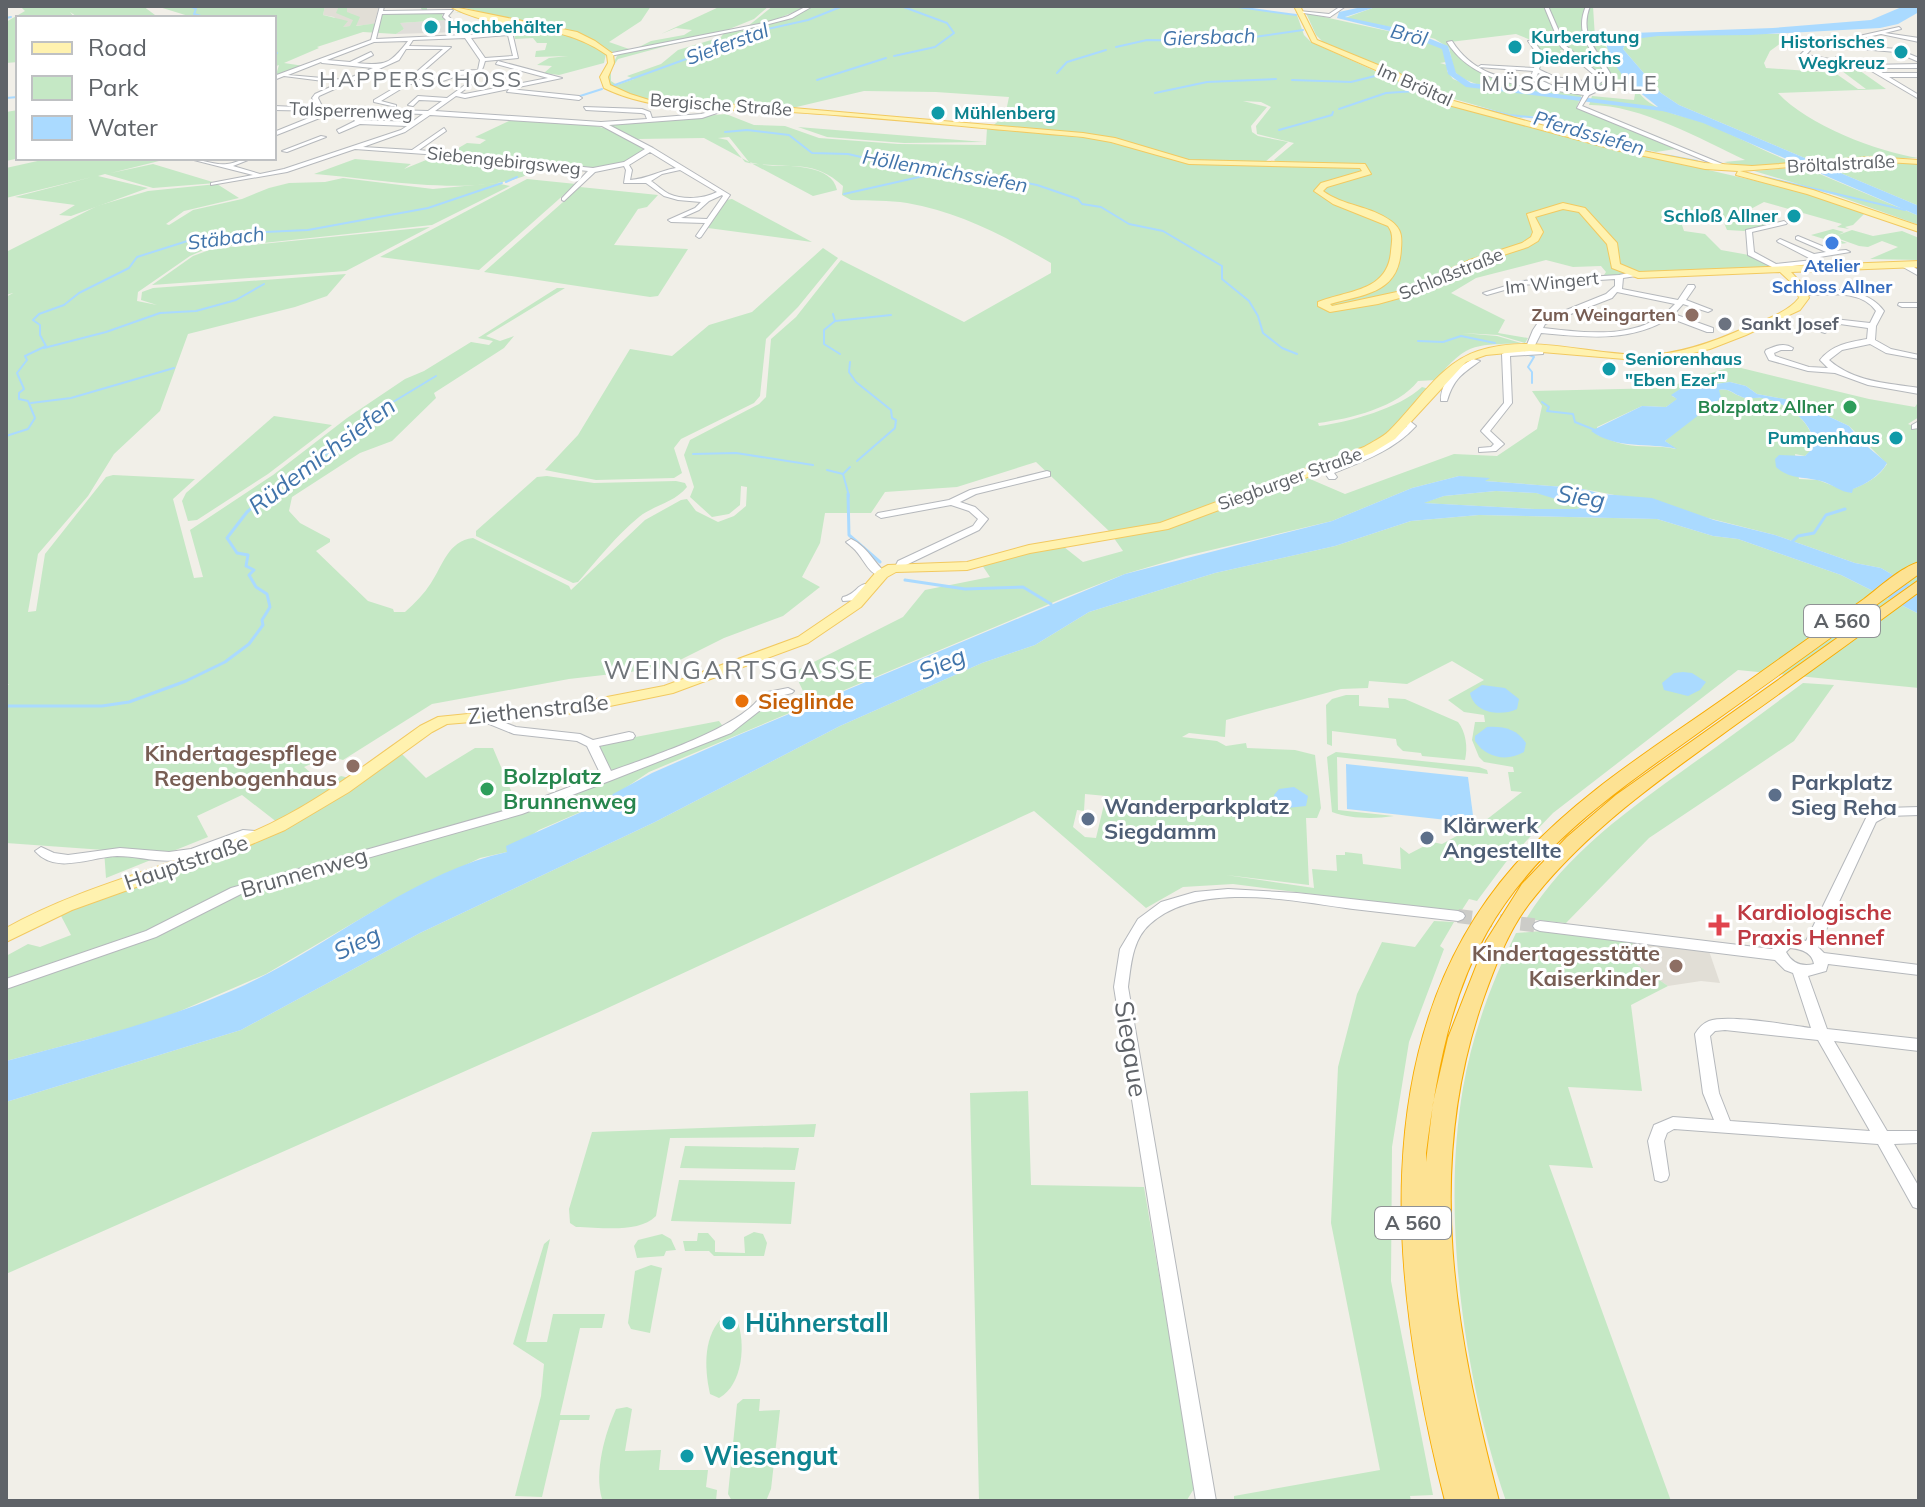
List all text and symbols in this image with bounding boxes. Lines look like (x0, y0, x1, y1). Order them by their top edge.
place label: Hochbehälter (447, 15, 564, 38)
legend (16, 16, 276, 160)
water label: Sieferstal (682, 17, 772, 70)
marker: Hochbehälter (422, 18, 440, 36)
water label: Bröl (1388, 18, 1430, 51)
water label: Giersbach (1162, 22, 1256, 51)
place label: Kurberatung Diederichs (1531, 25, 1639, 69)
place label: Historisches Wegkreuz (1780, 30, 1885, 74)
text: Road (88, 32, 147, 62)
marker: Kurberatung Diederichs (1506, 38, 1524, 56)
marker: Historisches Wegkreuz (1892, 43, 1910, 61)
street label: Im Bröltal (1374, 58, 1456, 111)
district label: HAPPERSCHOSS (319, 65, 523, 93)
district label: MÜSCHMÜHLE (1481, 69, 1659, 97)
text: Park (88, 72, 139, 102)
street label: Bergische Straße (649, 88, 793, 121)
street label: Talsperrenweg (289, 97, 413, 124)
place label: Mühlenberg (954, 101, 1056, 124)
marker: Mühlenberg (929, 104, 947, 122)
water label: Pferdssiefen (1531, 105, 1647, 160)
text: Water (88, 112, 158, 142)
street label: Siebengebirgsweg (426, 141, 582, 180)
water label: Höllenmichssiefen (861, 144, 1030, 197)
street label: Bröltalstraße (1786, 149, 1896, 178)
place label: Schloß Allner (1663, 204, 1779, 227)
marker: Schloß Allner (1785, 207, 1803, 225)
water label: Stäbach (186, 220, 266, 255)
marker: Atelier Schloss Allner (1823, 234, 1841, 252)
street label: Schloßstraße (1395, 242, 1506, 305)
place label: Atelier Schloss Allner (1772, 254, 1893, 298)
street label: Im Wingert (1504, 266, 1600, 299)
place label: Zum Weingarten (1532, 303, 1676, 326)
marker: Zum Weingarten (1683, 306, 1701, 324)
place label: Sankt Josef (1741, 312, 1839, 335)
marker: Sankt Josef (1716, 315, 1734, 333)
place label: Seniorenhaus "Eben Ezer" (1625, 347, 1742, 391)
marker: Seniorenhaus "Eben Ezer" (1600, 360, 1618, 378)
water label: Rüdemichsiefen (242, 390, 401, 520)
place label: Bolzplatz Allner (1698, 395, 1835, 418)
marker: Bolzplatz Allner (1841, 398, 1859, 416)
place label: Pumpenhaus (1768, 426, 1880, 449)
marker: Pumpenhaus (1887, 429, 1905, 447)
street label: Siegburger Straße (1215, 442, 1365, 515)
water label: Sieg (1555, 477, 1607, 515)
road number: A 560 (1804, 605, 1880, 637)
water label: Sieg (914, 640, 970, 686)
district label: WEINGARTSGASSE (604, 653, 874, 686)
place label: Sieglinde (758, 687, 854, 715)
street label: Ziethenstraße (466, 688, 610, 730)
marker: Sieglinde (733, 692, 751, 710)
place label: Kindertagespflege Regenbogenhaus (144, 739, 337, 792)
marker: Kindertagespflege Regenbogenhaus (344, 757, 362, 775)
place label: Bolzplatz Brunnenweg (503, 762, 637, 815)
place label: Parkplatz Sieg Reha (1791, 768, 1897, 821)
marker: Bolzplatz Brunnenweg (478, 780, 496, 798)
marker: Parkplatz Sieg Reha (1766, 786, 1784, 804)
place label: Wanderparkplatz Siegdamm (1104, 792, 1290, 845)
marker: Wanderparkplatz Siegdamm (1079, 810, 1097, 828)
place label: Klärwerk Angestellte (1443, 811, 1561, 864)
street label: Hauptstraße (120, 828, 252, 896)
marker: Klärwerk Angestellte (1418, 829, 1436, 847)
street label: Brunnenweg (237, 841, 371, 903)
place label: Kardiologische Praxis Hennef (1737, 898, 1892, 951)
marker: Kardiologische Praxis Hennef (1708, 914, 1730, 936)
water label: Sieg (328, 918, 385, 966)
place label: Kindertagesstätte Kaiserkinder (1472, 939, 1660, 992)
marker: Kindertagesstätte Kaiserkinder (1667, 957, 1685, 975)
street label: Siegaue (1108, 998, 1155, 1099)
road number: A 560 (1375, 1207, 1451, 1239)
place label: Hühnerstall (745, 1306, 889, 1339)
marker: Hühnerstall (720, 1314, 738, 1332)
place label: Wiesengut (703, 1439, 838, 1472)
marker: Wiesengut (678, 1447, 696, 1465)

